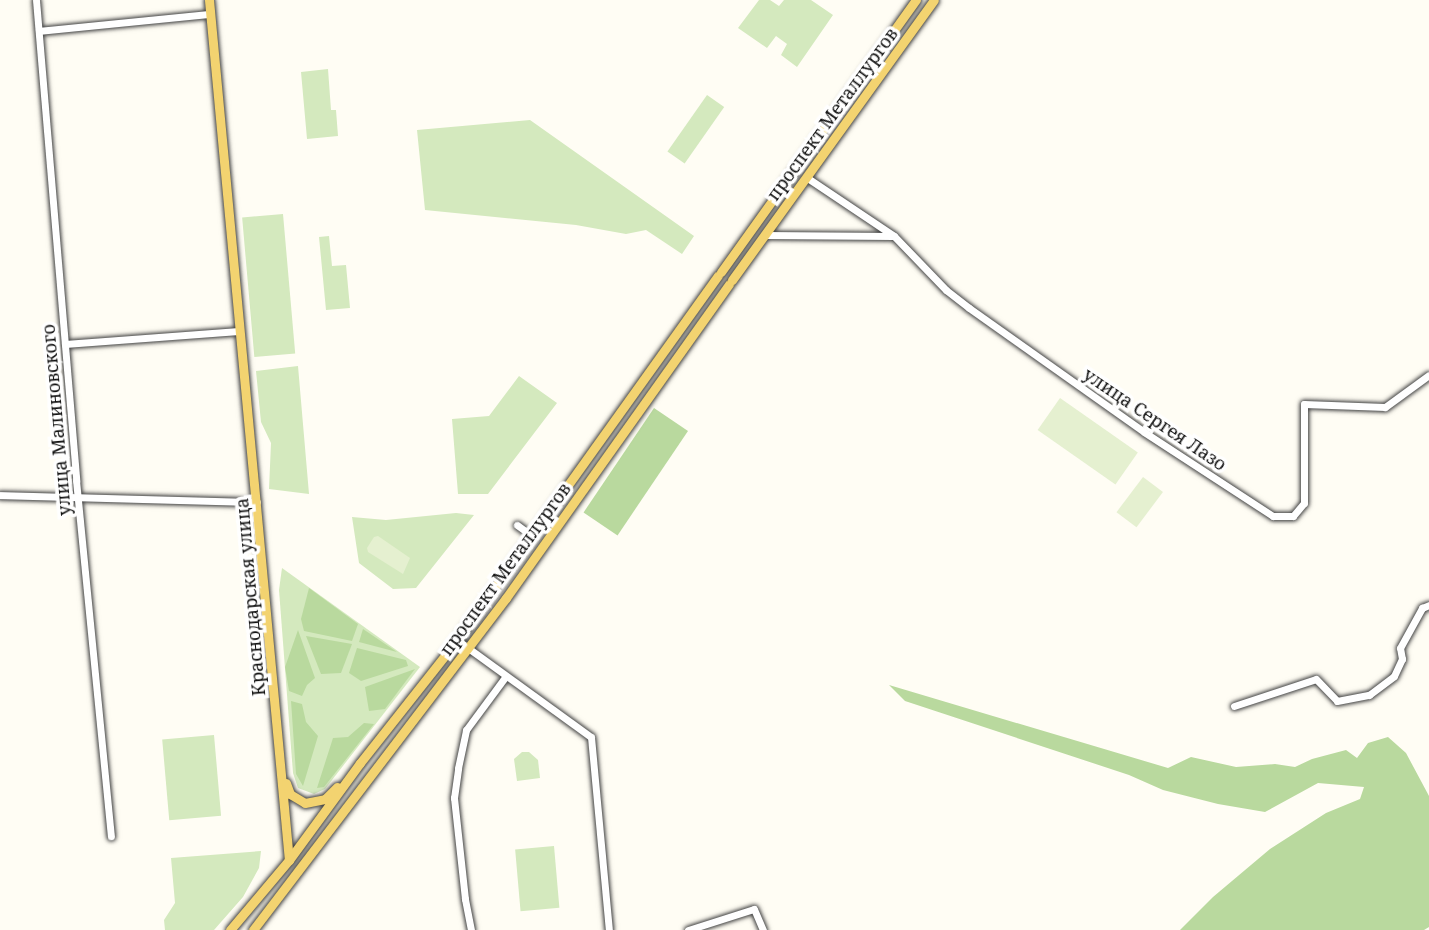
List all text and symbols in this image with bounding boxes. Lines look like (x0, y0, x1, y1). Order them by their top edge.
street label: проспект Металлургов (762, 23, 902, 205)
street label: улица Малиновского (37, 323, 75, 517)
street label: улица Сергея Лазо (1079, 363, 1231, 475)
street label: проспект Металлургов (435, 478, 575, 660)
street label: Краснодарская улица (231, 497, 269, 697)

